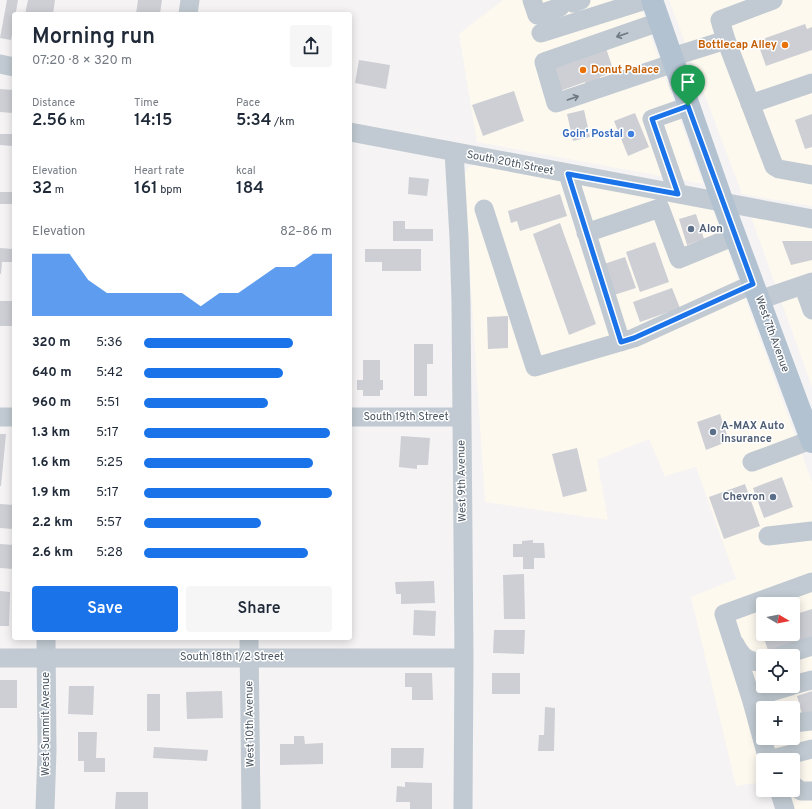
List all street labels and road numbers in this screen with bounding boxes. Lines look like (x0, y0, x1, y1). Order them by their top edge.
street label: South 20th Street (465, 148, 555, 178)
street label: West 7th Avenue (752, 294, 792, 374)
street label: South 19th Street (363, 410, 449, 424)
street label: West 9th Avenue (454, 440, 470, 522)
street label: South 18th 1/2 Street (180, 650, 284, 664)
street label: West Summit Avenue (39, 672, 53, 776)
street label: West 10th Avenue (242, 680, 258, 768)

